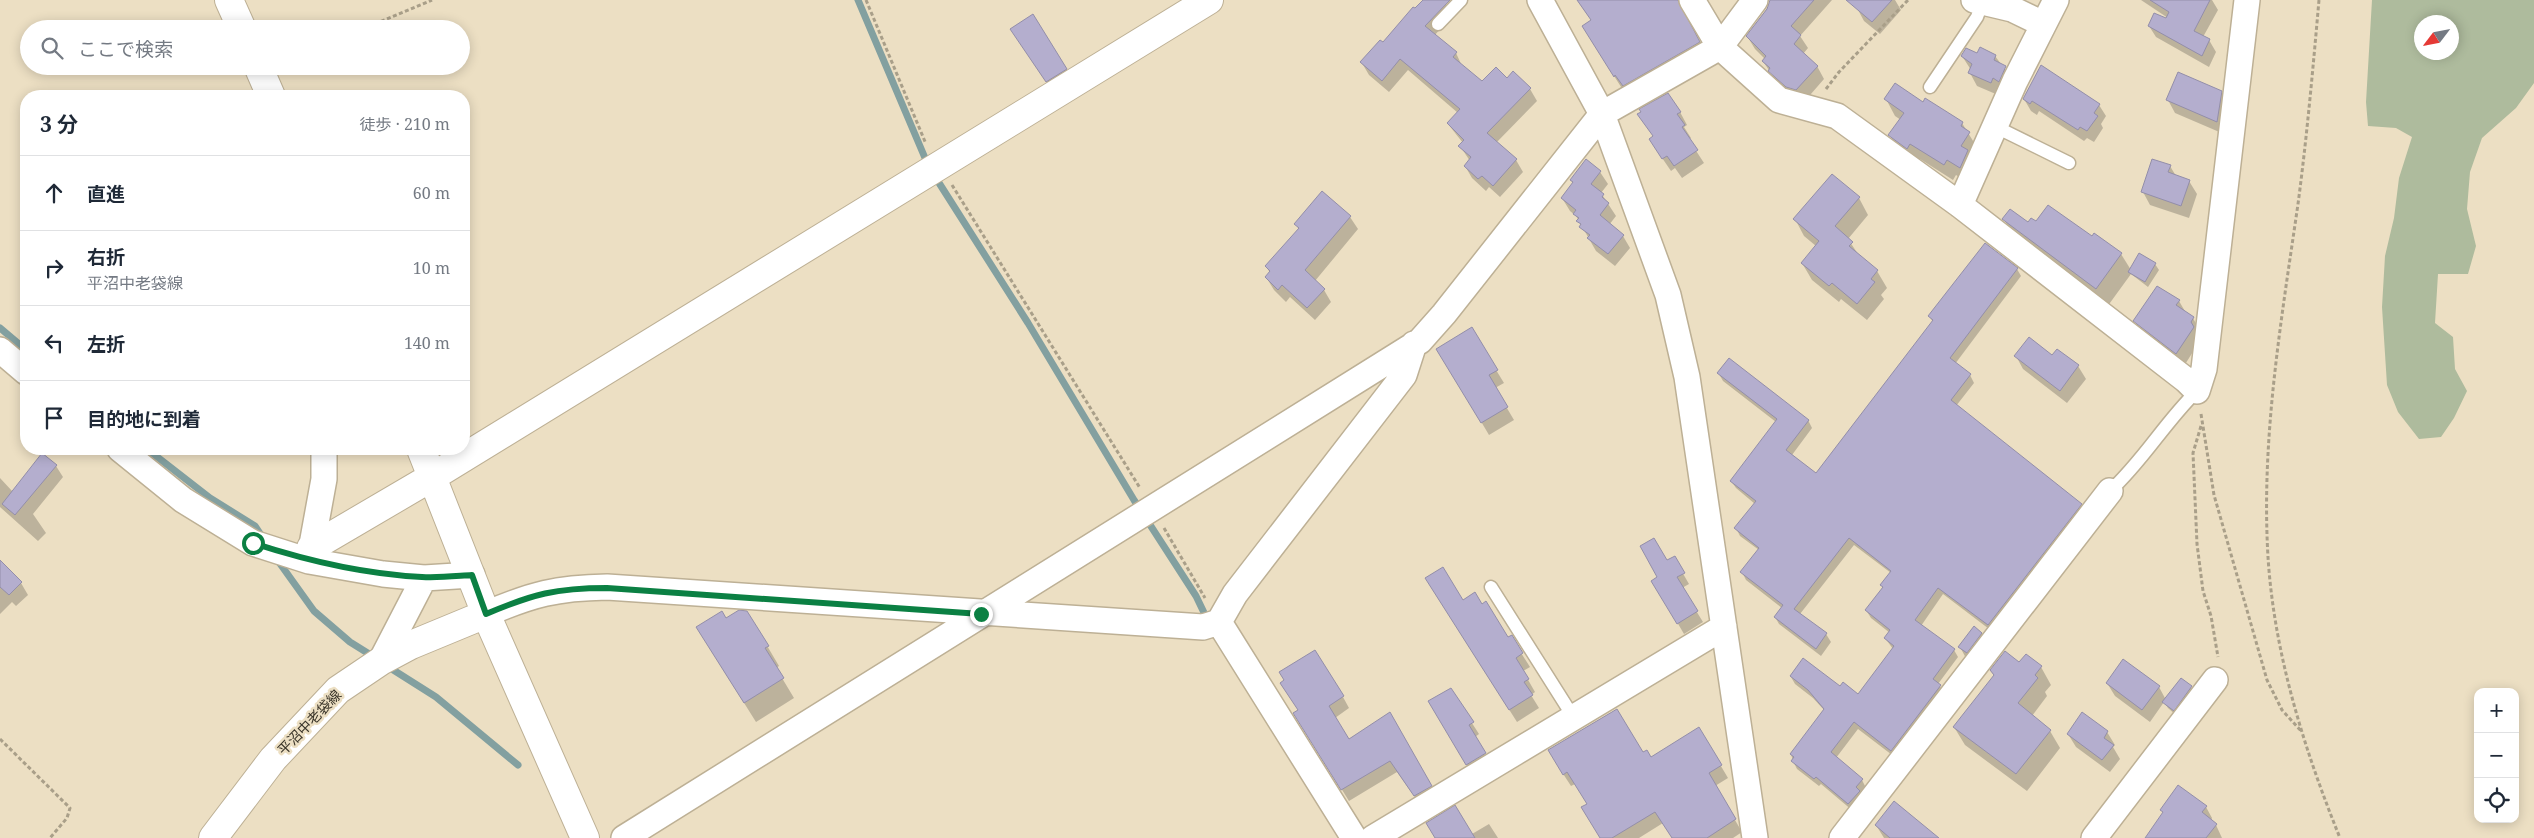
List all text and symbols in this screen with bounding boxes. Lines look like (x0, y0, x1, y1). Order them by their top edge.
north arrow (2414, 15, 2459, 60)
search box (20, 20, 470, 75)
icon: search (38, 34, 66, 62)
text: ここで検索 (78, 36, 173, 62)
text: 3 分 (40, 110, 78, 138)
text: 徒歩 · 210 m (360, 113, 450, 135)
icon: ahead (40, 179, 68, 207)
text: 直進 (87, 181, 125, 207)
text: 60 m (413, 182, 450, 204)
text: 右折 (87, 244, 125, 270)
icon: right (40, 254, 68, 282)
text: 10 m (413, 257, 450, 279)
text: 平沼中老袋線 (87, 272, 183, 294)
icon: left (40, 329, 68, 357)
text: 左折 (87, 331, 125, 357)
text: 140 m (404, 332, 450, 354)
icon: arrive (40, 404, 68, 432)
text: 目的地に到着 (87, 406, 201, 432)
route start (242, 532, 265, 555)
route end (970, 603, 993, 626)
street label: 平沼中老袋線 (273, 685, 345, 759)
map controls (2474, 688, 2519, 823)
button: + (2474, 688, 2519, 733)
button: − (2474, 733, 2519, 778)
button: locate (2474, 778, 2519, 823)

